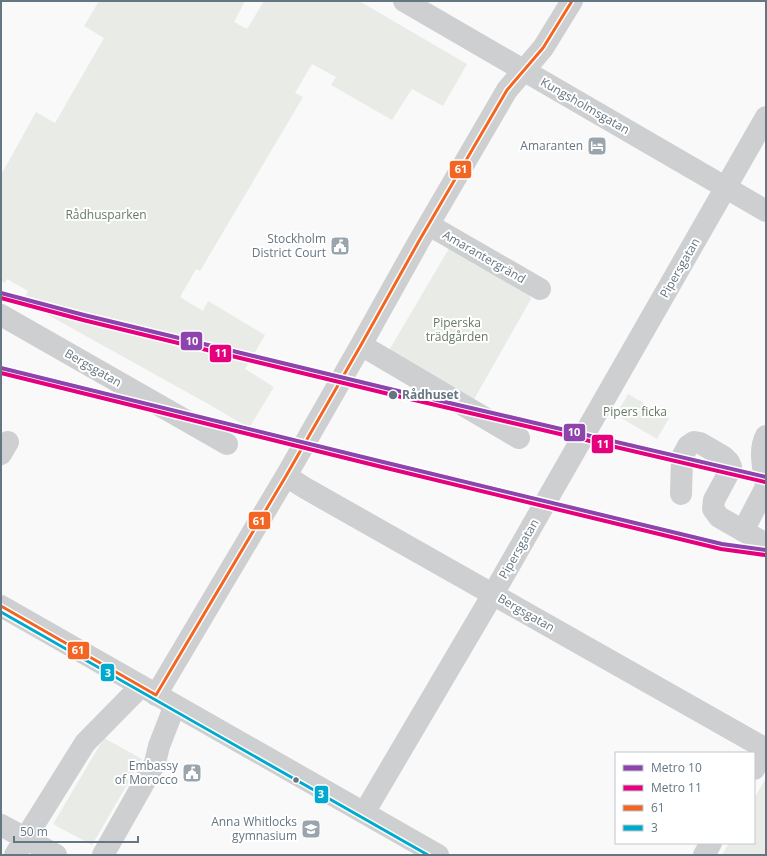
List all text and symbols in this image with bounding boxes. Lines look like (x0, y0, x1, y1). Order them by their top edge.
street label: Kungsholmsgatan (538, 73, 633, 138)
hotel icon: Amaranten (586, 135, 608, 157)
place label: Amaranten (520, 137, 583, 154)
line badge: 61 (449, 160, 472, 179)
text: 61 (455, 161, 467, 176)
park label: Rådhusparken (65, 206, 147, 223)
street label: Amarantergränd (440, 226, 529, 287)
place label: Stockholm District Court (252, 230, 326, 261)
public building icon: Stockholm District Court (329, 235, 351, 257)
street label: Pipersgatan (656, 235, 704, 301)
park label: Piperska trädgården (426, 314, 488, 345)
line badge: 10 (180, 331, 203, 351)
text: 10 (186, 333, 198, 348)
street label: Bergsgatan (62, 344, 125, 391)
line badge: 11 (209, 344, 232, 363)
text: 11 (215, 345, 227, 360)
place label: Rådhuset (402, 386, 459, 403)
marker: Rådhuset (387, 389, 399, 401)
park label: Pipers ficka (603, 403, 667, 420)
line badge: 10 (563, 423, 586, 442)
text: 10 (568, 424, 580, 439)
line badge: 11 (591, 434, 614, 454)
text: 11 (597, 436, 609, 451)
line badge: 61 (248, 511, 271, 530)
text: 61 (253, 513, 265, 528)
street label: Pipersgatan (495, 516, 543, 582)
street label: Bergsgatan (495, 589, 558, 636)
line badge: 61 (67, 641, 90, 660)
text: 61 (72, 642, 84, 657)
line badge: 3 (100, 663, 115, 682)
text: 3 (105, 665, 111, 680)
legend (615, 752, 755, 844)
place label: Embassy of Morocco (115, 757, 179, 788)
text: Metro 10 (651, 759, 702, 776)
public building icon: Embassy of Morocco (181, 762, 203, 784)
unlabelled marker (291, 775, 301, 785)
text: Metro 11 (651, 779, 702, 796)
line badge: 3 (314, 785, 329, 804)
text: 3 (318, 786, 324, 801)
text: 61 (651, 799, 665, 816)
place label: Anna Whitlocks gymnasium (211, 813, 297, 844)
scale bar (14, 818, 138, 844)
school or university icon: Anna Whitlocks gymnasium (300, 818, 322, 840)
text: 3 (651, 819, 658, 836)
text: 50 m (20, 823, 48, 840)

